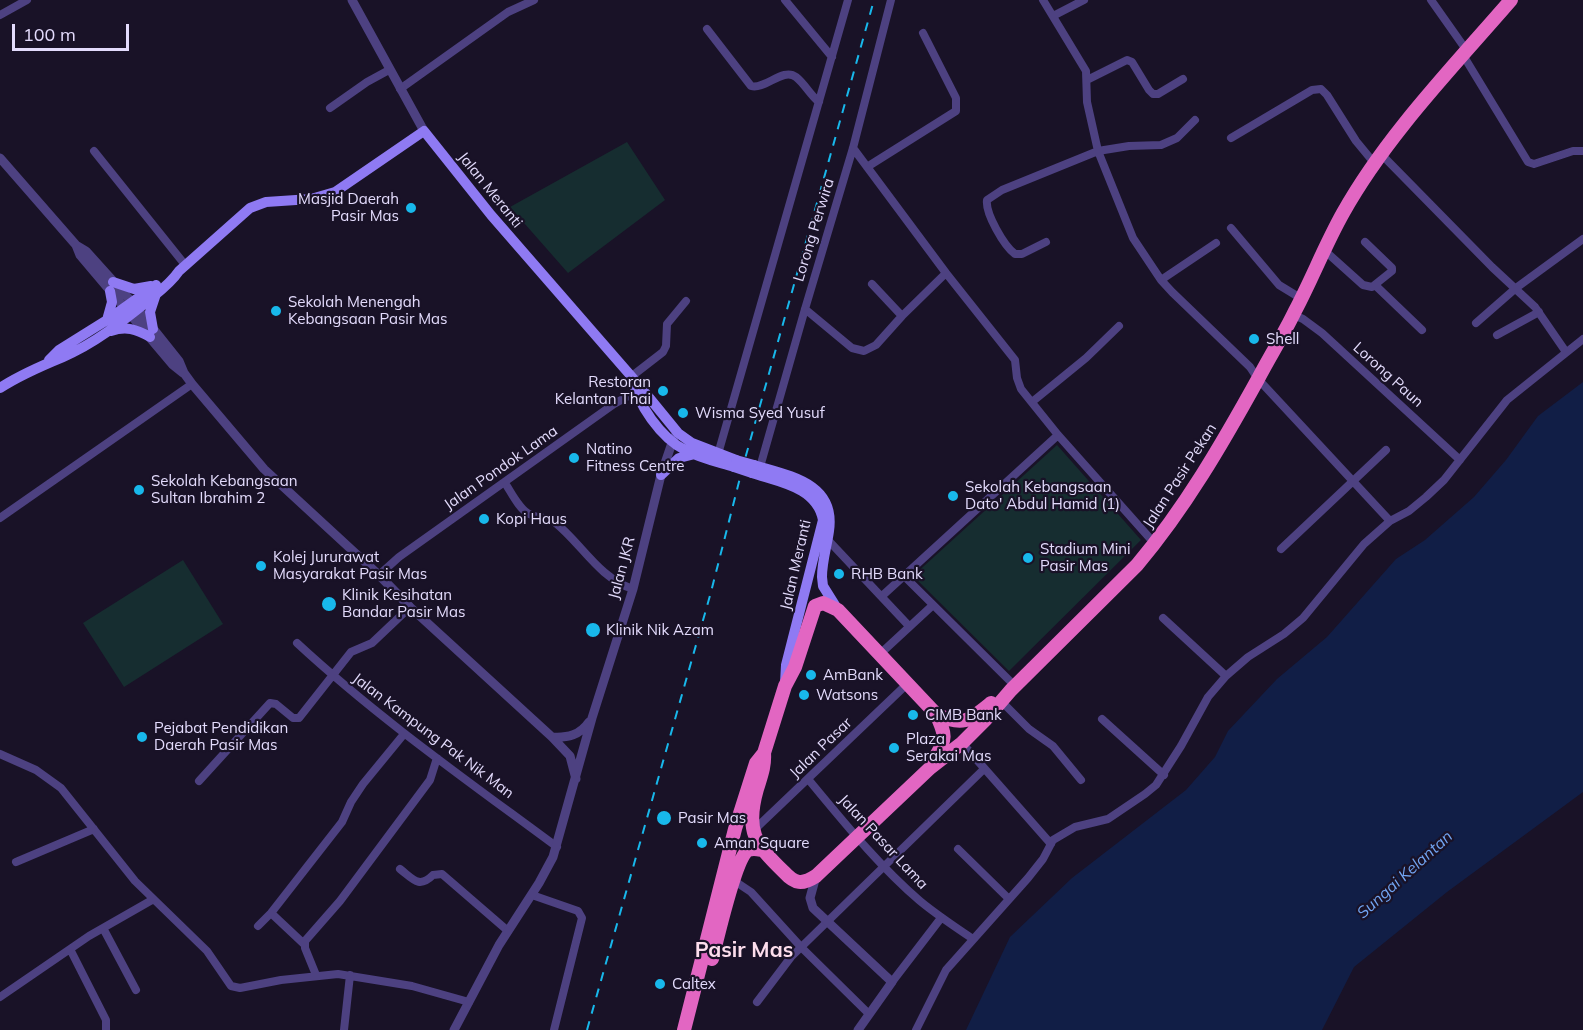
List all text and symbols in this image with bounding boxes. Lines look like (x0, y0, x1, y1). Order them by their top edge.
scale bar (15, 12, 132, 50)
text: 100 m (23, 23, 76, 46)
street label: Jalan Meranti (454, 149, 526, 231)
street label: Lorong Perwira (790, 176, 838, 284)
place label: Masjid Daerah Pasir Mas (298, 190, 399, 225)
marker: Masjid Daerah Pasir Mas (404, 201, 418, 215)
place label: Sekolah Menengah Kebangsaan Pasir Mas (288, 293, 448, 328)
marker: Sekolah Menengah Kebangsaan Pasir Mas (269, 304, 283, 318)
place label: Shell (1266, 330, 1299, 348)
marker: Shell (1247, 332, 1261, 346)
street label: Lorong Paun (1349, 339, 1427, 411)
place label: Restoran Kelantan Thai (555, 373, 651, 408)
marker: Restoran Kelantan Thai (656, 384, 670, 398)
place label: Wisma Syed Yusuf (695, 404, 825, 422)
marker: Wisma Syed Yusuf (676, 406, 690, 420)
street label: Jalan Pasir Pekan (1139, 420, 1221, 532)
street label: Jalan Pondok Lama (441, 422, 561, 514)
place label: Natino Fitness Centre (586, 440, 684, 475)
marker: Natino Fitness Centre (567, 451, 581, 465)
place label: Sekolah Kebangsaan Sultan Ibrahim 2 (151, 472, 297, 507)
place label: Sekolah Kebangsaan Dato' Abdul Hamid (1) (965, 478, 1120, 513)
marker: Sekolah Kebangsaan Sultan Ibrahim 2 (132, 483, 146, 497)
marker: Sekolah Kebangsaan Dato' Abdul Hamid (1) (946, 489, 960, 503)
place label: Kopi Haus (496, 510, 567, 528)
marker: Kopi Haus (477, 512, 491, 526)
street label: Jalan Meranti (777, 518, 815, 612)
street label: Jalan JKR (605, 535, 639, 601)
place label: Stadium Mini Pasir Mas (1040, 540, 1131, 575)
place label: Kolej Jururawat Masyarakat Pasir Mas (273, 548, 427, 583)
marker: Stadium Mini Pasir Mas (1021, 551, 1035, 565)
marker: Kolej Jururawat Masyarakat Pasir Mas (254, 559, 268, 573)
place label: RHB Bank (851, 565, 923, 583)
marker: RHB Bank (832, 567, 846, 581)
place label: Klinik Kesihatan Bandar Pasir Mas (342, 586, 465, 621)
marker: Klinik Kesihatan Bandar Pasir Mas (320, 595, 338, 613)
marker: Klinik Nik Azam (584, 621, 602, 639)
place label: Klinik Nik Azam (606, 621, 714, 639)
place label: AmBank (823, 666, 883, 684)
marker: AmBank (804, 668, 818, 682)
street label: Jalan Kampung Pak Nik Man (349, 669, 517, 803)
place label: Watsons (816, 686, 878, 704)
marker: Watsons (797, 688, 811, 702)
place label: CIMB Bank (925, 706, 1002, 724)
marker: CIMB Bank (906, 708, 920, 722)
street label: Jalan Pasar (786, 714, 856, 782)
place label: Pejabat Pendidikan Daerah Pasir Mas (154, 719, 288, 754)
marker: Pejabat Pendidikan Daerah Pasir Mas (135, 730, 149, 744)
place label: Plaza Serakai Mas (906, 730, 991, 765)
marker: Plaza Serakai Mas (887, 741, 901, 755)
street label: Jalan Pasar Lama (835, 791, 931, 893)
marker: Pasir Mas (655, 809, 673, 827)
place label: Pasir Mas (678, 809, 746, 827)
water label: Sungai Kelantan (1353, 827, 1457, 923)
place label: Aman Square (714, 834, 809, 852)
marker: Aman Square (695, 836, 709, 850)
district label: Pasir Mas (695, 938, 793, 964)
place label: Caltex (672, 975, 716, 993)
marker: Caltex (653, 977, 667, 991)

